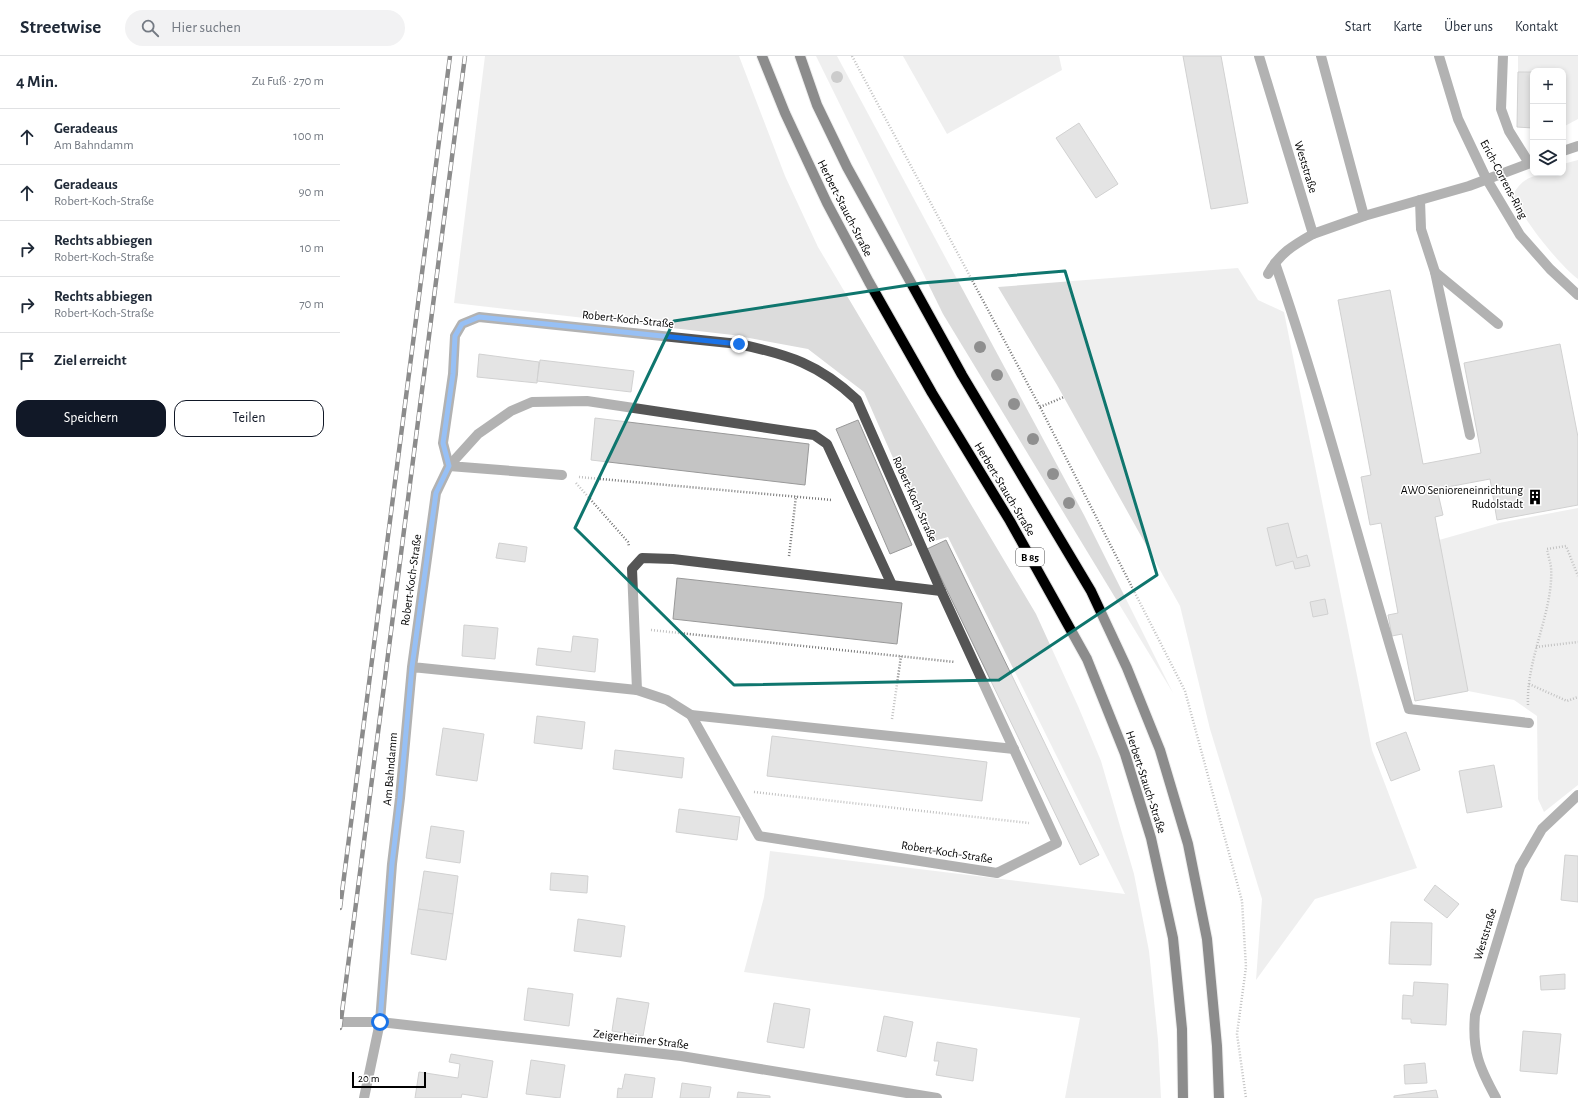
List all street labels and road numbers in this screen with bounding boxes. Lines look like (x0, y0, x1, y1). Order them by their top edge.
street label: Erich-Correns-Ring (1478, 138, 1530, 221)
street label: Weststraße (1292, 140, 1320, 194)
street label: Herbert-Stauch-Straße (815, 158, 875, 258)
street label: Robert-Koch-Straße (581, 308, 675, 330)
street label: Herbert-Stauch-Straße (972, 440, 1038, 538)
street label: Robert-Koch-Straße (891, 454, 939, 544)
street label: Robert-Koch-Straße (399, 533, 423, 627)
road number: B 85 (1016, 548, 1044, 566)
street label: Herbert-Stauch-Straße (1124, 729, 1168, 835)
street label: Am Bahndamm (381, 732, 399, 806)
street label: Robert-Koch-Straße (900, 839, 994, 865)
street label: Weststraße (1471, 907, 1499, 961)
street label: Zeigerheimer Straße (592, 1027, 690, 1051)

